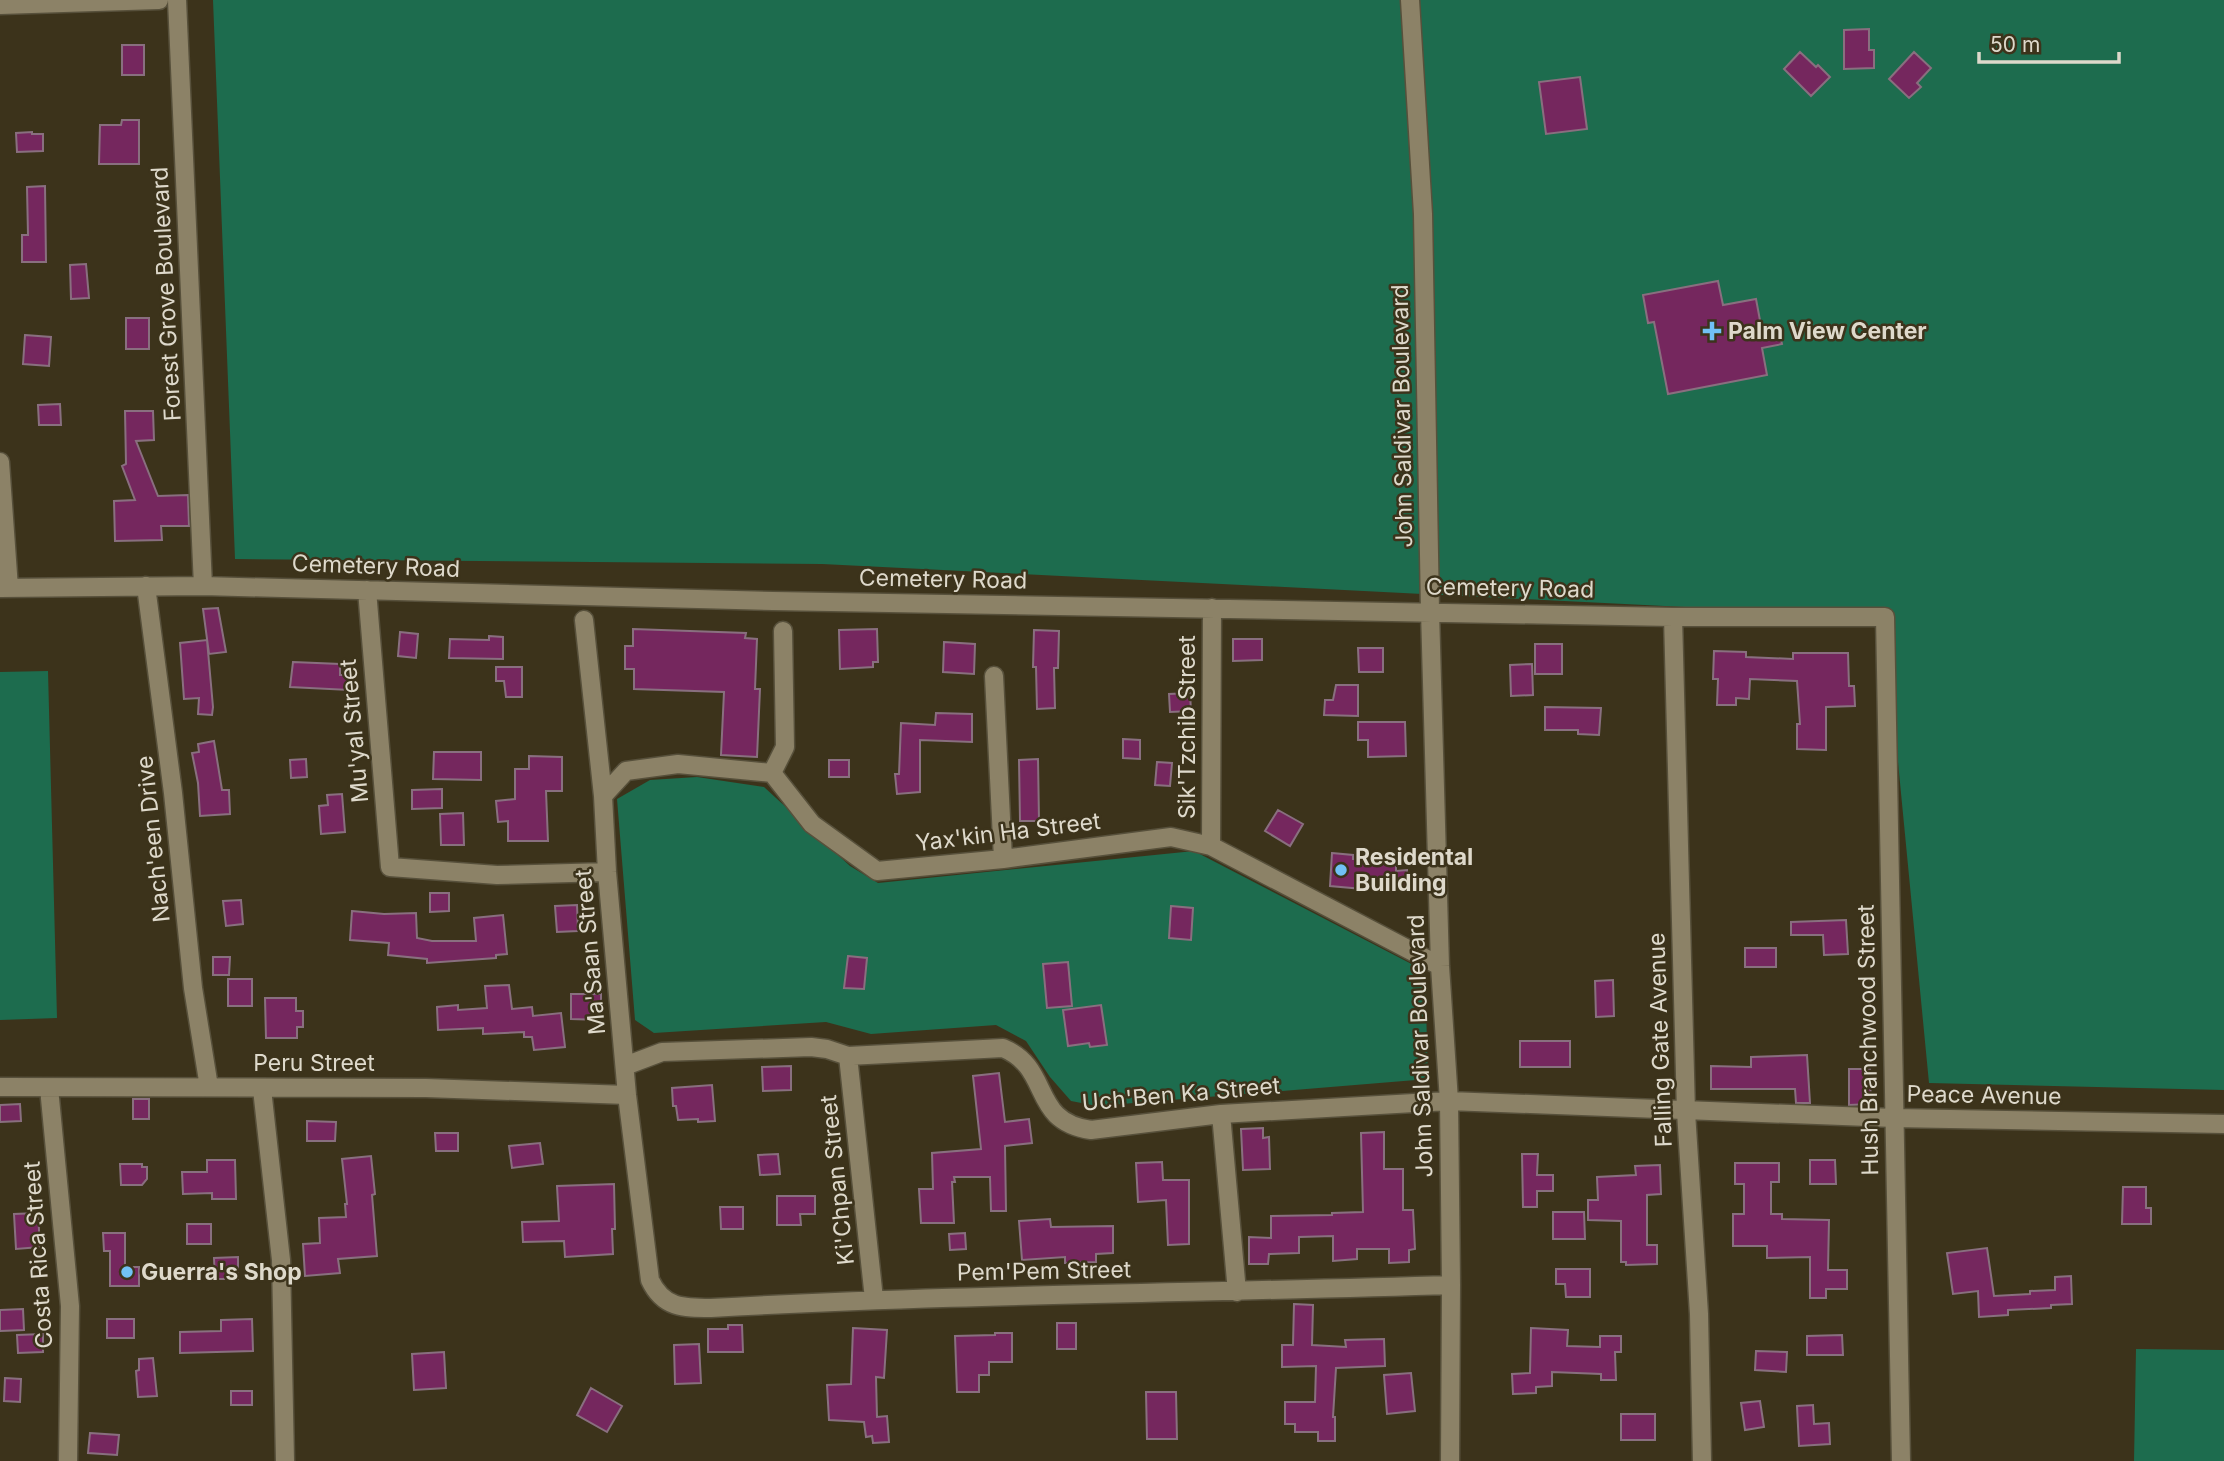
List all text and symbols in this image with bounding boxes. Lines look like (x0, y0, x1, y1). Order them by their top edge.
scale bar (1979, 21, 2119, 65)
text: 50 m (1990, 32, 2040, 57)
street label: Forest Grove Boulevard (145, 166, 187, 422)
street label: John Saldivar Boulevard (1386, 284, 1418, 548)
place label: Palm View Center (1728, 317, 1927, 345)
marker: Palm View Center (1702, 321, 1722, 341)
street label: Cemetery Road (291, 549, 461, 583)
street label: Cemetery Road (859, 564, 1027, 594)
street label: Cemetery Road (1426, 573, 1594, 603)
street label: Sik'Tzchib Street (1173, 635, 1201, 819)
street label: Mu'yal Street (334, 658, 374, 804)
street label: Nach'een Drive (130, 754, 176, 924)
street label: Yax'kin Ha Street (914, 807, 1102, 857)
place label: Residental Building (1355, 843, 1473, 897)
marker: Residental Building (1333, 862, 1349, 878)
street label: Ma'Saan Street (569, 868, 611, 1036)
street label: Hush Branchwood Street (1852, 904, 1884, 1176)
street label: John Saldivar Boulevard (1401, 914, 1439, 1178)
street label: Falling Gate Avenue (1642, 932, 1678, 1148)
street label: Peru Street (253, 1049, 375, 1077)
street label: Uch'Ben Ka Street (1081, 1071, 1282, 1117)
street label: Peace Avenue (1906, 1080, 2062, 1110)
street label: Ki'Chpan Street (814, 1093, 860, 1266)
street label: Costa Rica Street (17, 1160, 59, 1350)
street label: Pem'Pem Street (957, 1255, 1132, 1287)
place label: Guerra's Shop (141, 1258, 302, 1286)
marker: Guerra's Shop (119, 1264, 135, 1280)

